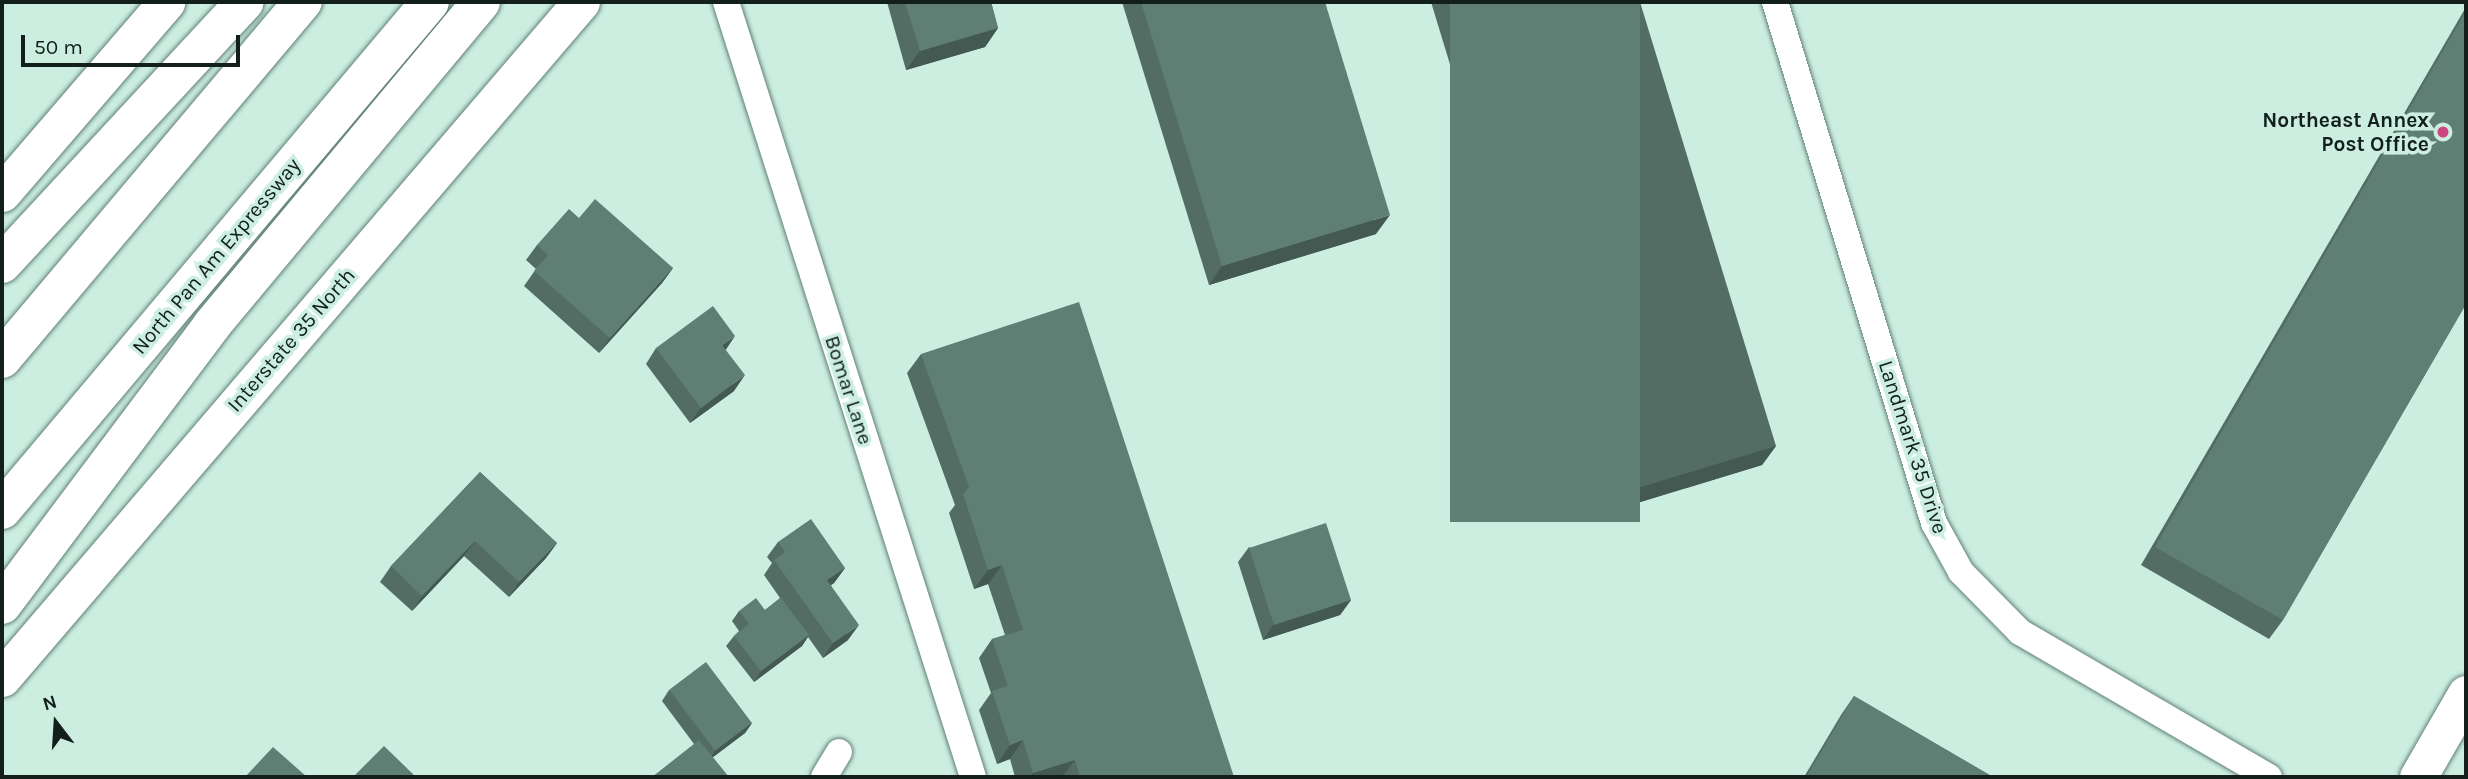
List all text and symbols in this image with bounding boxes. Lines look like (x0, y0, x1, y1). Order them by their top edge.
scale bar (24, 21, 243, 65)
text: 50 m (34, 35, 83, 59)
place label: Northeast Annex Post Office (2262, 107, 2429, 157)
marker: Northeast Annex Post Office (2435, 124, 2451, 140)
street label: North Pan Am Expressway (127, 153, 305, 359)
street label: Interstate 35 North (222, 263, 360, 417)
street label: Bomar Lane (820, 332, 878, 448)
street label: Landmark 35 Drive (1873, 357, 1953, 537)
north arrow (21, 688, 91, 758)
text: N (40, 690, 60, 715)

